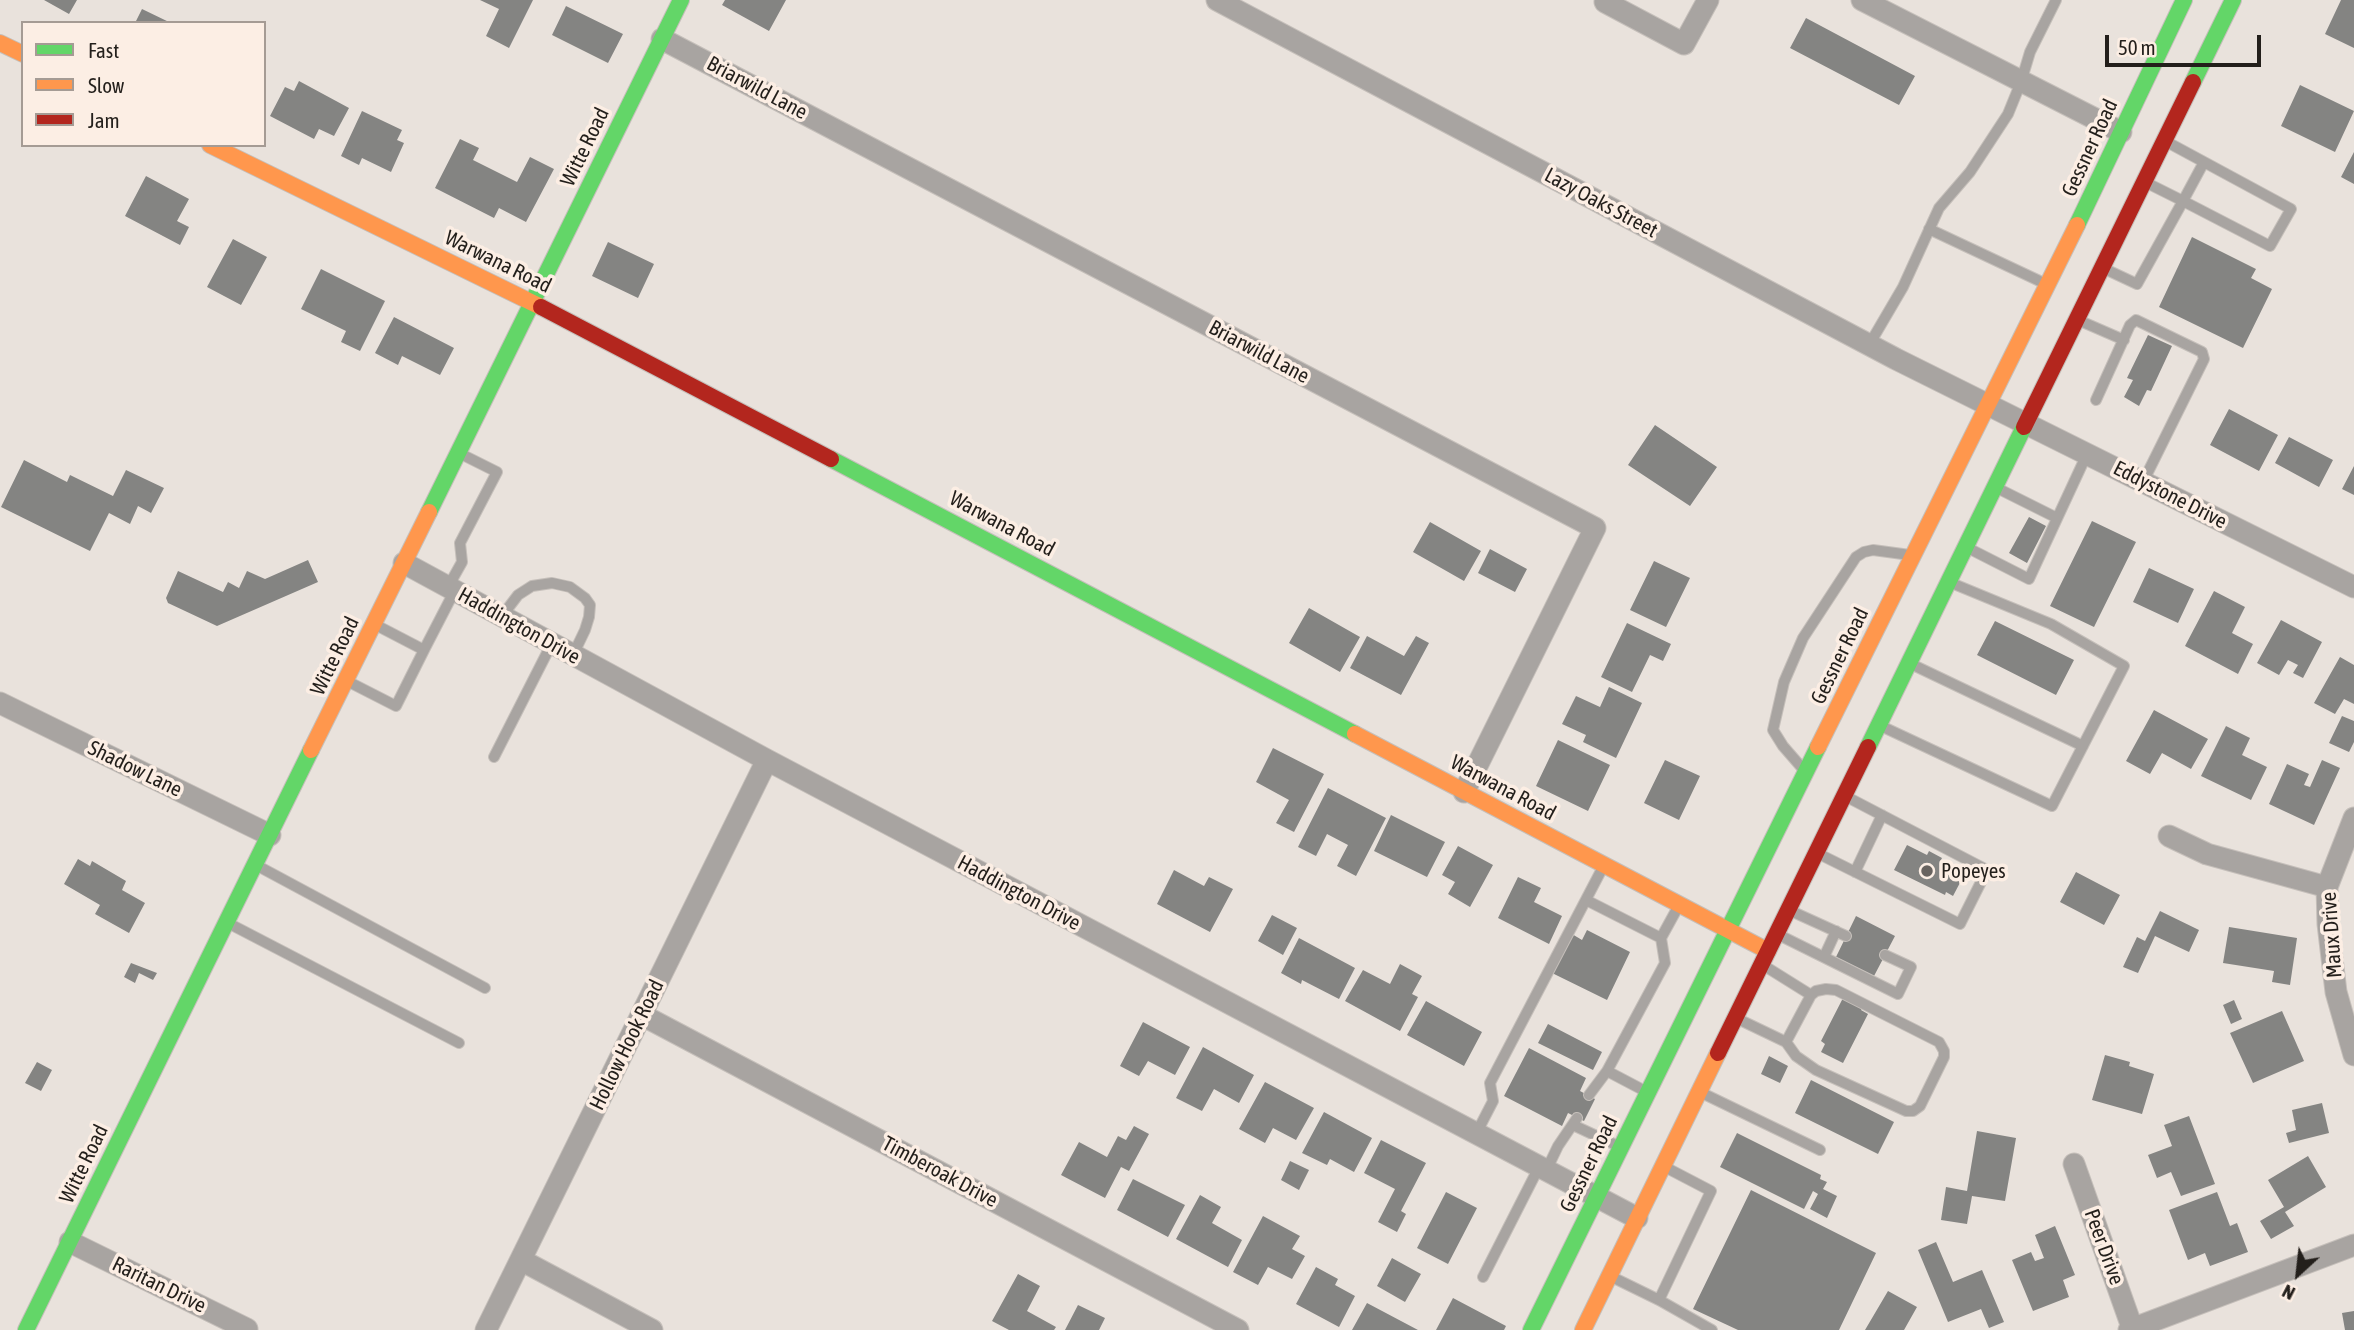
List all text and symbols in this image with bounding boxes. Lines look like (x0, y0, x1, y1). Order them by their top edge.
legend (21, 21, 266, 147)
scale bar (2109, 21, 2265, 65)
text: 50 m (2118, 35, 2156, 59)
text: Fast (88, 38, 119, 62)
street label: Briarwild Lane (702, 51, 812, 125)
text: Slow (88, 73, 124, 97)
street label: Gessner Road (2057, 95, 2123, 201)
street label: Witte Road (555, 104, 615, 190)
text: Jam (88, 108, 120, 132)
street label: Lazy Oaks Street (1540, 163, 1662, 243)
street label: Warwana Road (441, 225, 555, 299)
street label: Briarwild Lane (1204, 315, 1314, 389)
street label: Eddystone Drive (2109, 456, 2231, 534)
street label: Warwana Road (945, 486, 1059, 562)
street label: Haddington Drive (454, 582, 584, 670)
street label: Gessner Road (1806, 604, 1874, 708)
street label: Witte Road (305, 613, 365, 699)
street label: Shadow Lane (84, 735, 186, 803)
street label: Warwana Road (1446, 750, 1560, 826)
street label: Haddington Drive (953, 850, 1085, 936)
place label: Popeyes (1941, 858, 2006, 884)
marker: Popeyes (1919, 863, 1935, 879)
street label: Maux Drive (2316, 891, 2348, 979)
street label: Hollow Hook Road (585, 976, 669, 1114)
street label: Gessner Road (1555, 1112, 1623, 1216)
street label: Witte Road (54, 1121, 114, 1207)
street label: Timberoak Drive (878, 1131, 1002, 1213)
street label: Peer Drive (2079, 1206, 2129, 1288)
north arrow (2263, 1239, 2333, 1309)
street label: Raritan Drive (108, 1252, 210, 1318)
text: N (2278, 1280, 2298, 1305)

